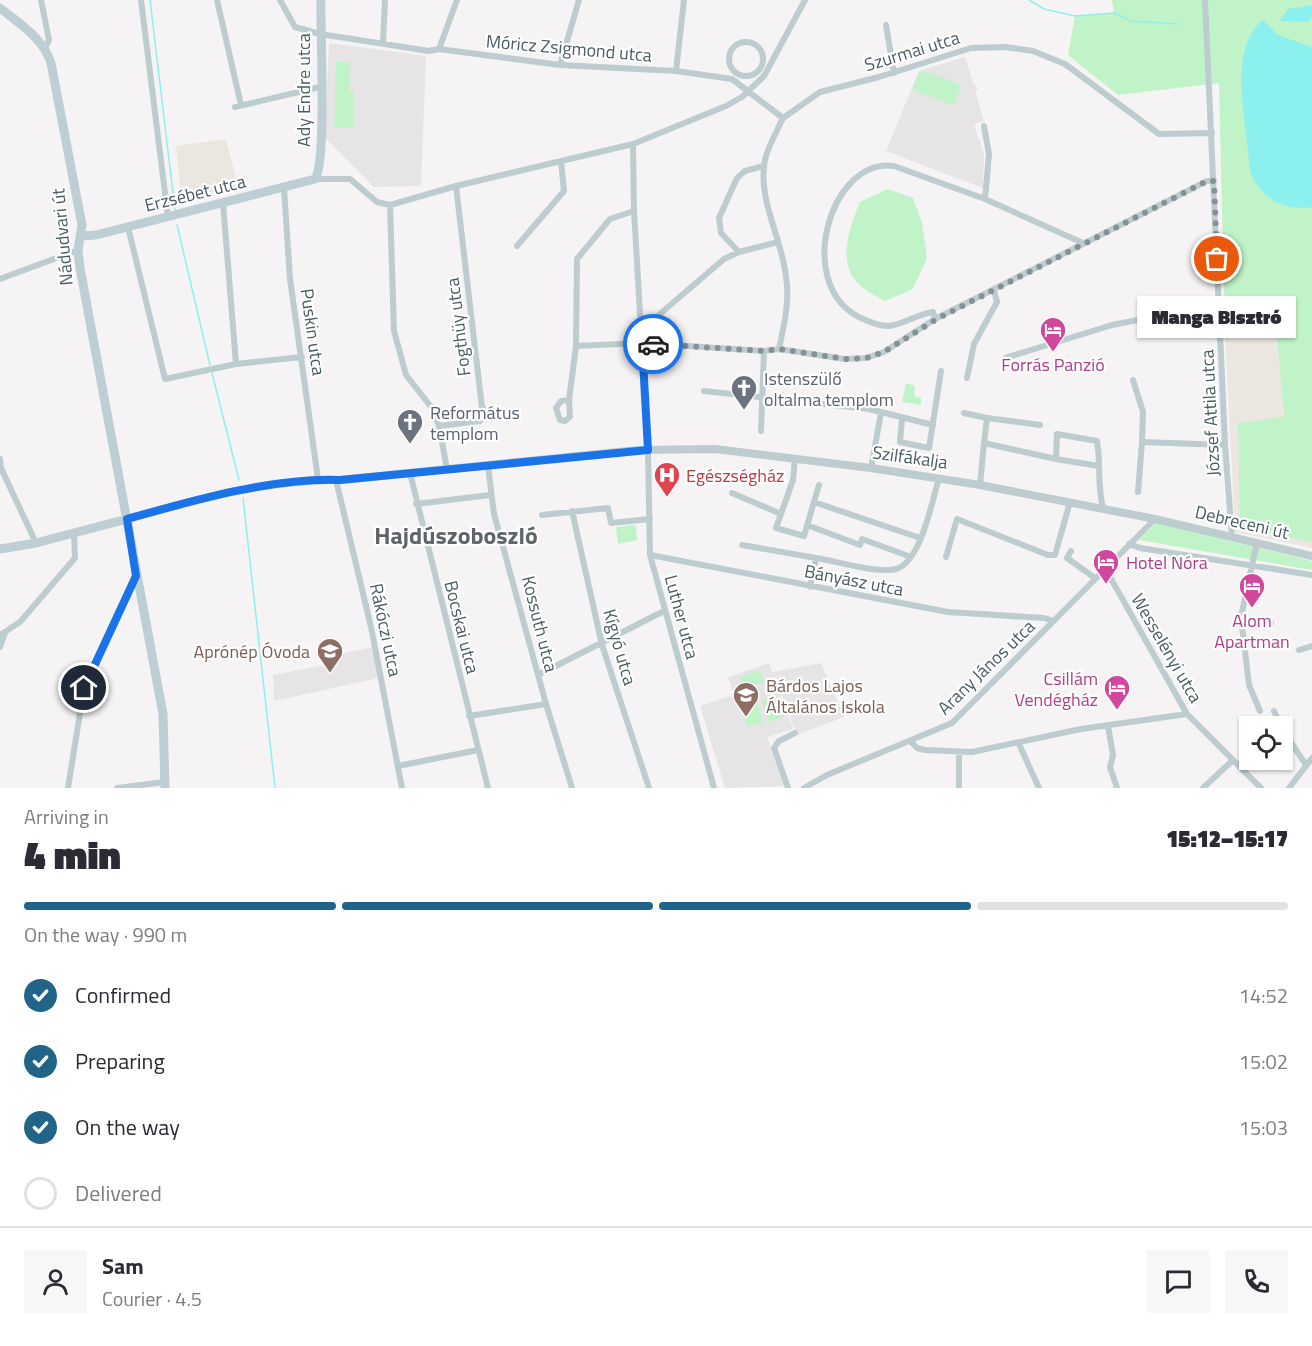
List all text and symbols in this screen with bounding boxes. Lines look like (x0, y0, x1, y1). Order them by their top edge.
street label: Szurmai utca (861, 24, 963, 78)
street label: Móricz Zsigmond utca (485, 27, 653, 69)
street label: Ady Endre utca (290, 33, 317, 147)
street label: Erzsébet utca (142, 167, 248, 219)
street label: Nádudvari út (44, 187, 80, 287)
pin (1191, 233, 1242, 284)
icon: bag (1200, 242, 1233, 275)
street label: Fogthüy utca (439, 276, 477, 378)
street label: Puskin utca (294, 287, 332, 377)
callout: Manga Bisztró (1138, 295, 1296, 337)
text: Manga Bisztró (1151, 301, 1282, 332)
courier (623, 314, 683, 374)
hotel icon: Forrás Panzió (1038, 315, 1068, 353)
icon: car (637, 328, 670, 361)
street label: József Attila utca (1193, 349, 1227, 477)
place label: Forrás Panzió (1001, 351, 1105, 378)
place label: Istenszülő oltalma templom (764, 365, 894, 413)
church icon: Istenszülő oltalma templom (729, 373, 759, 411)
place label: Református templom (430, 399, 520, 447)
church icon: Református templom (395, 407, 425, 445)
street label: Szilfákalja (871, 438, 949, 476)
hospital icon: Egészségház (652, 460, 682, 498)
place label: Egészségház (686, 462, 784, 489)
street label: Debreceni út (1192, 498, 1292, 546)
district label: Hajdúszoboszló (374, 517, 538, 553)
hotel icon: Hotel Nóra (1091, 547, 1121, 585)
place label: Hotel Nóra (1126, 549, 1208, 576)
street label: Bányász utca (802, 557, 906, 603)
hotel icon: Alom Apartman (1237, 571, 1267, 609)
street label: Luther utca (658, 572, 706, 662)
street label: Kossuth utca (515, 573, 565, 675)
street label: Bocskai utca (437, 578, 487, 676)
street label: Rákóczi utca (363, 581, 409, 679)
street label: Wesselényi utca (1125, 588, 1209, 708)
street label: Kígyó utca (596, 606, 644, 688)
place label: Alom Apartman (1214, 607, 1290, 655)
street label: Arany János utca (931, 613, 1041, 721)
school or university icon: Aprónép Óvoda (315, 636, 345, 674)
place label: Aprónép Óvoda (194, 638, 310, 665)
pin (58, 662, 109, 713)
place label: Csillám Vendégház (1015, 665, 1098, 713)
icon: home (67, 671, 100, 704)
place label: Bárdos Lajos Általános Iskola (766, 672, 885, 720)
hotel icon: Csillám Vendégház (1102, 673, 1132, 711)
school or university icon: Bárdos Lajos Általános Iskola (731, 680, 761, 718)
map controls (1239, 716, 1293, 770)
button: locate (1239, 716, 1293, 770)
text: Arriving in (24, 801, 109, 832)
text: 15:12–15:17 (1166, 822, 1288, 856)
text: 4 min (24, 825, 121, 884)
text: On the way · 990 m (24, 919, 187, 950)
text: Confirmed (75, 978, 171, 1012)
icon: check (24, 979, 57, 1012)
text: 14:52 (1239, 980, 1288, 1011)
text: Preparing (75, 1044, 165, 1078)
icon: check (24, 1045, 57, 1078)
text: 15:02 (1239, 1046, 1288, 1077)
text: On the way (75, 1110, 180, 1144)
icon: check (24, 1111, 57, 1144)
text: 15:03 (1239, 1112, 1288, 1143)
text: Delivered (75, 1176, 162, 1210)
text: Sam (102, 1249, 144, 1283)
button: person (24, 1250, 87, 1313)
button: chat (1147, 1250, 1210, 1313)
button: phone (1225, 1250, 1288, 1313)
text: Courier · 4.5 (102, 1283, 202, 1314)

